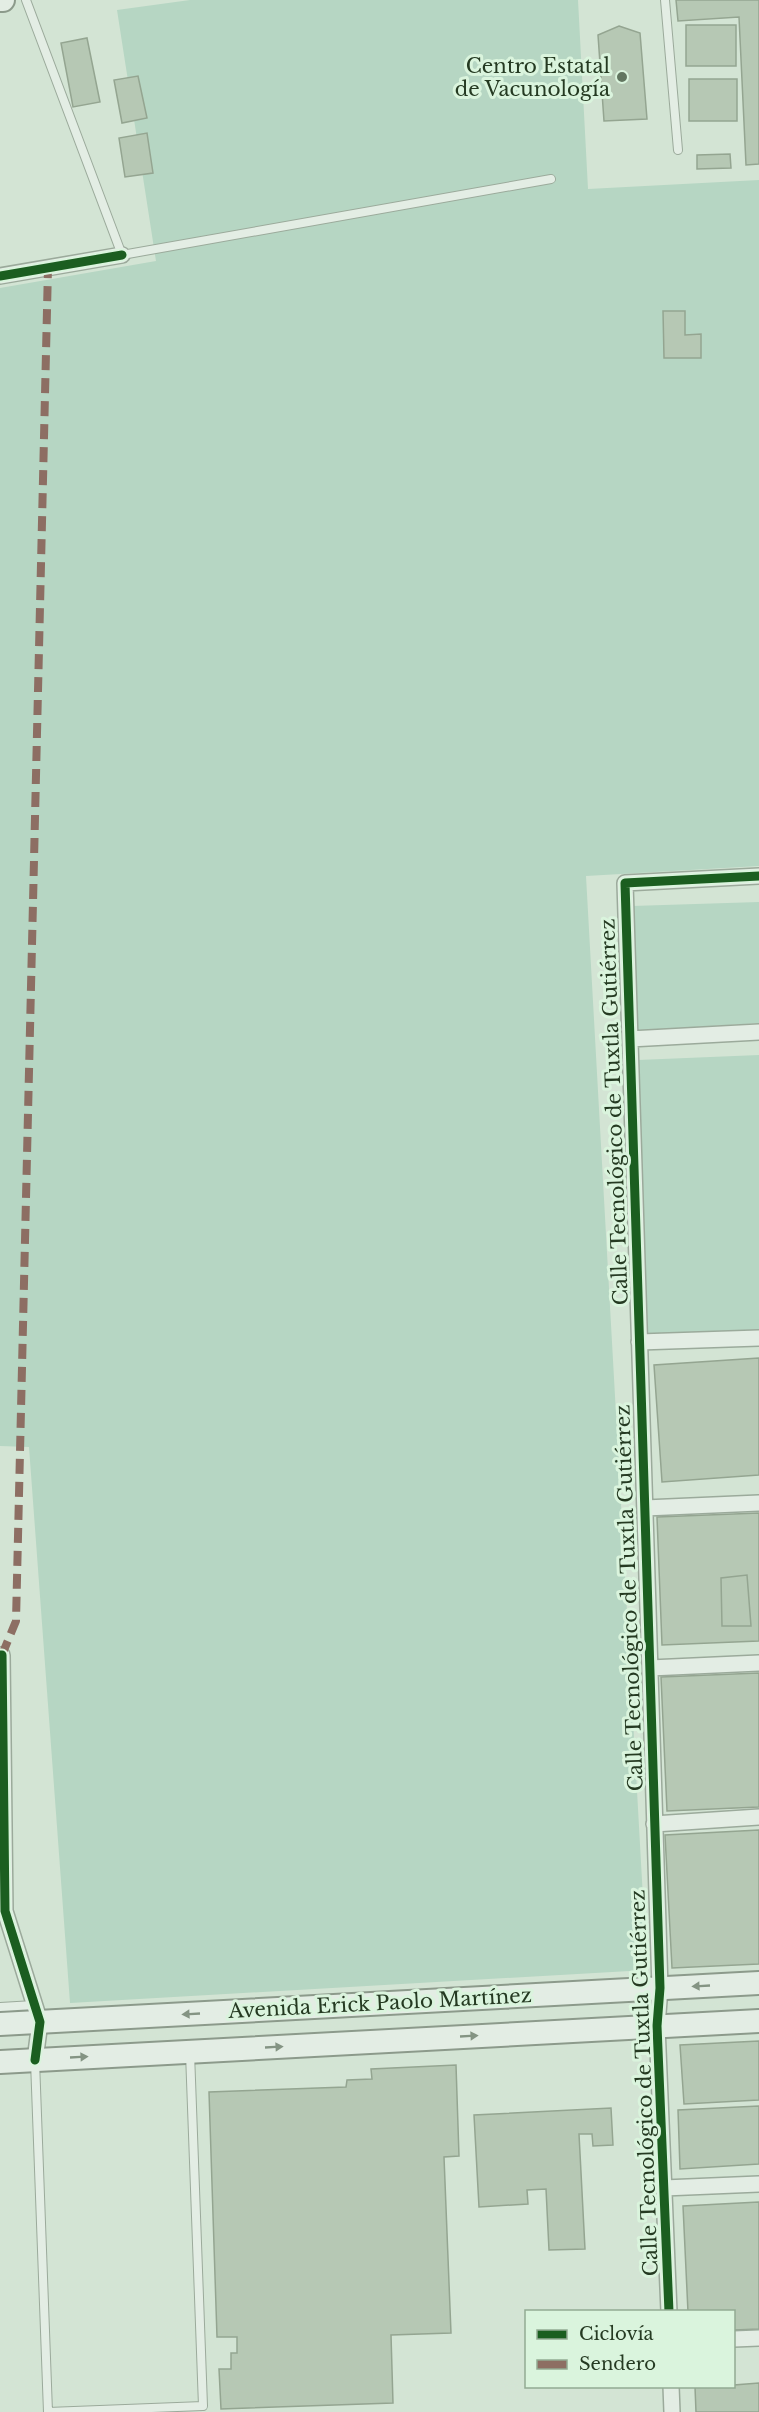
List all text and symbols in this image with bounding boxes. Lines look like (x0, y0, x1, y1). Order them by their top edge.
place label: Centro Estatal de Vacunología (455, 54, 611, 101)
marker: Centro Estatal de Vacunología (615, 70, 629, 84)
street label: Calle Tecnológico de Tuxtla Gutiérrez (595, 918, 633, 1306)
street label: Calle Tecnológico de Tuxtla Gutiérrez (610, 1404, 648, 1792)
street label: Calle Tecnológico de Tuxtla Gutiérrez (625, 1889, 663, 2277)
one-way arrow (691, 1981, 710, 1990)
street label: Avenida Erick Paolo Martínez (227, 1983, 532, 2023)
one-way arrow (182, 2009, 201, 2018)
one-way arrow (459, 2032, 478, 2041)
one-way arrow (265, 2042, 284, 2052)
one-way arrow (70, 2053, 89, 2062)
legend (525, 2310, 735, 2388)
text: Ciclovía (579, 2323, 654, 2345)
text: Sendero (579, 2353, 656, 2375)

